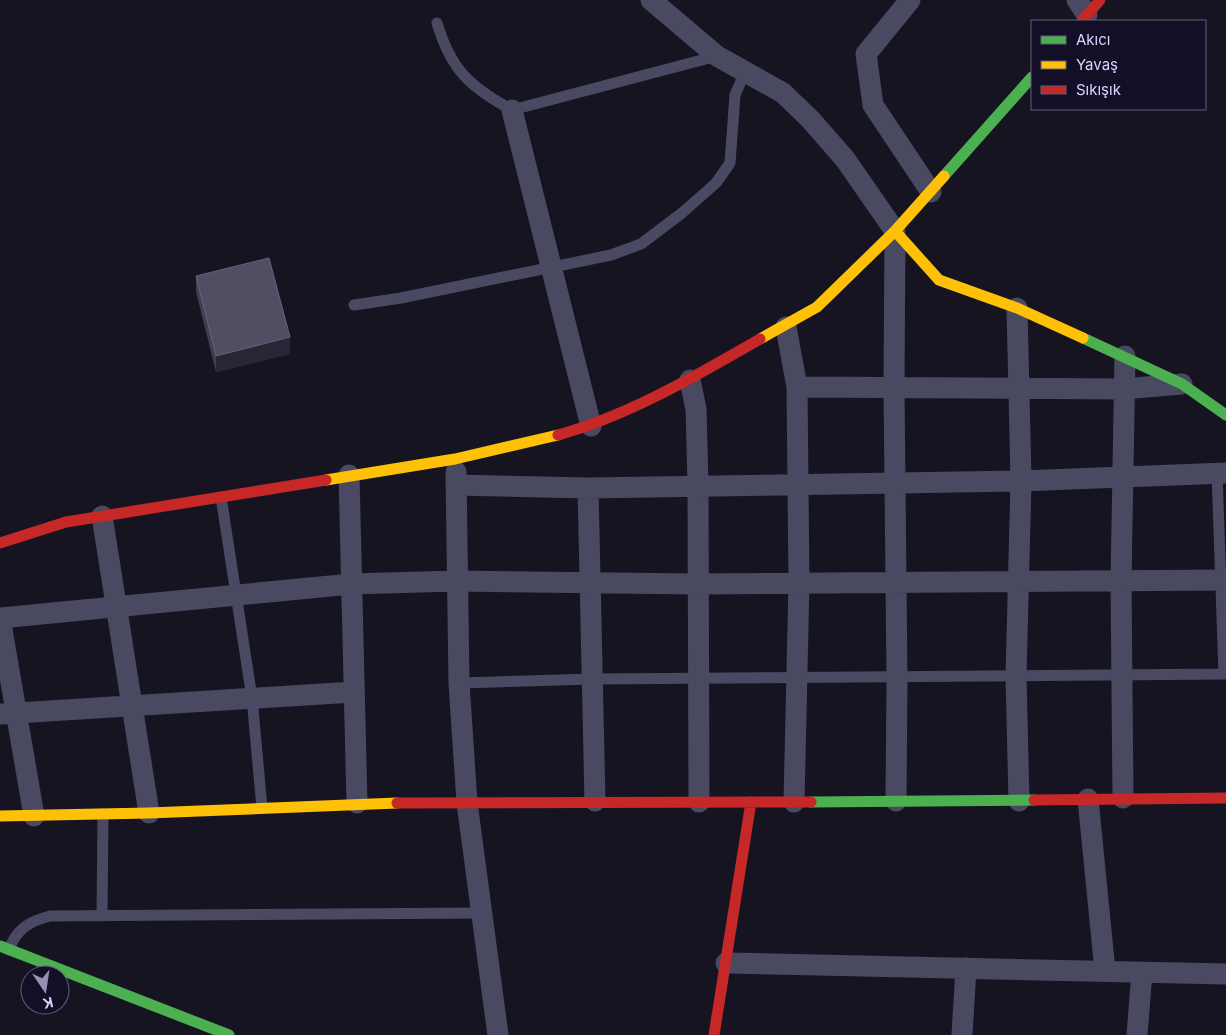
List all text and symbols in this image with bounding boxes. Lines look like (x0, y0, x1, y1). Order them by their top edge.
legend (1031, 20, 1206, 110)
text: Akıcı (1076, 30, 1110, 49)
text: Yavaş (1076, 55, 1118, 74)
text: Sıkışık (1076, 80, 1122, 99)
north arrow (20, 965, 70, 1015)
text: K (41, 994, 55, 1013)

